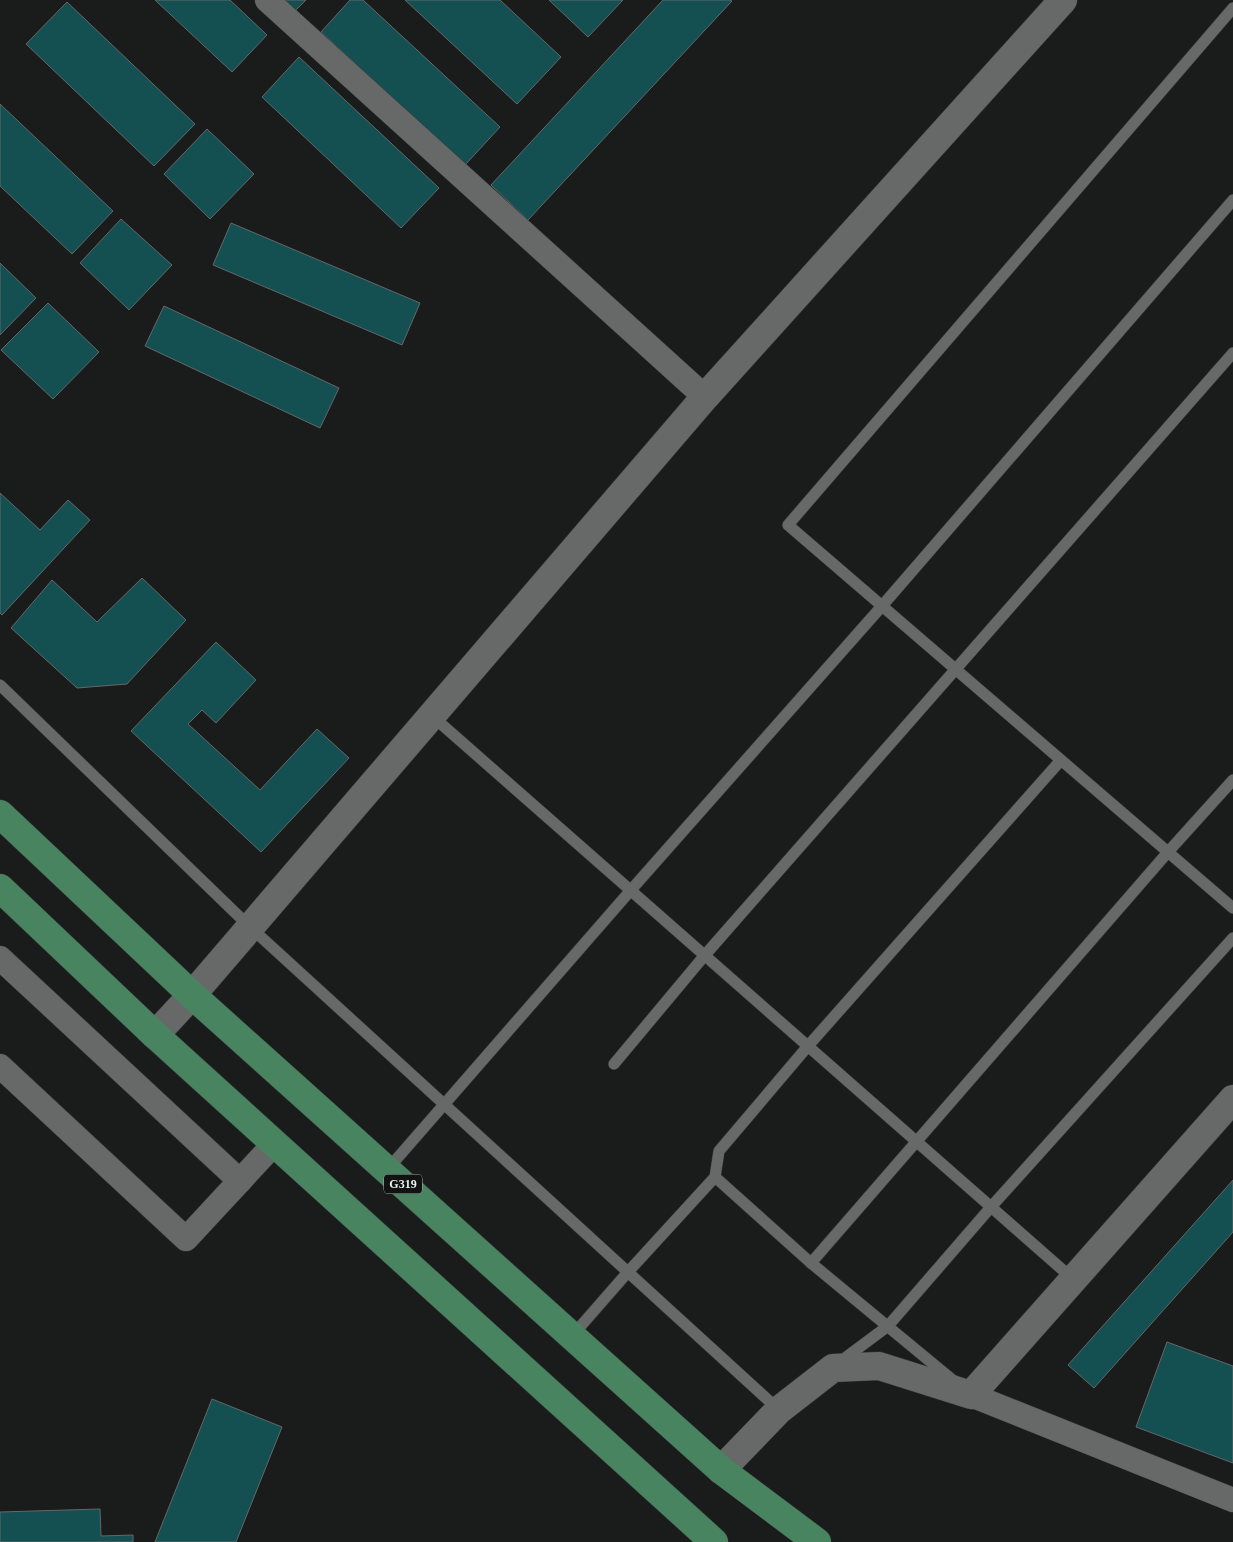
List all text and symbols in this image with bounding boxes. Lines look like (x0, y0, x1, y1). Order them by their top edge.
road number: G319 (384, 1174, 422, 1194)

